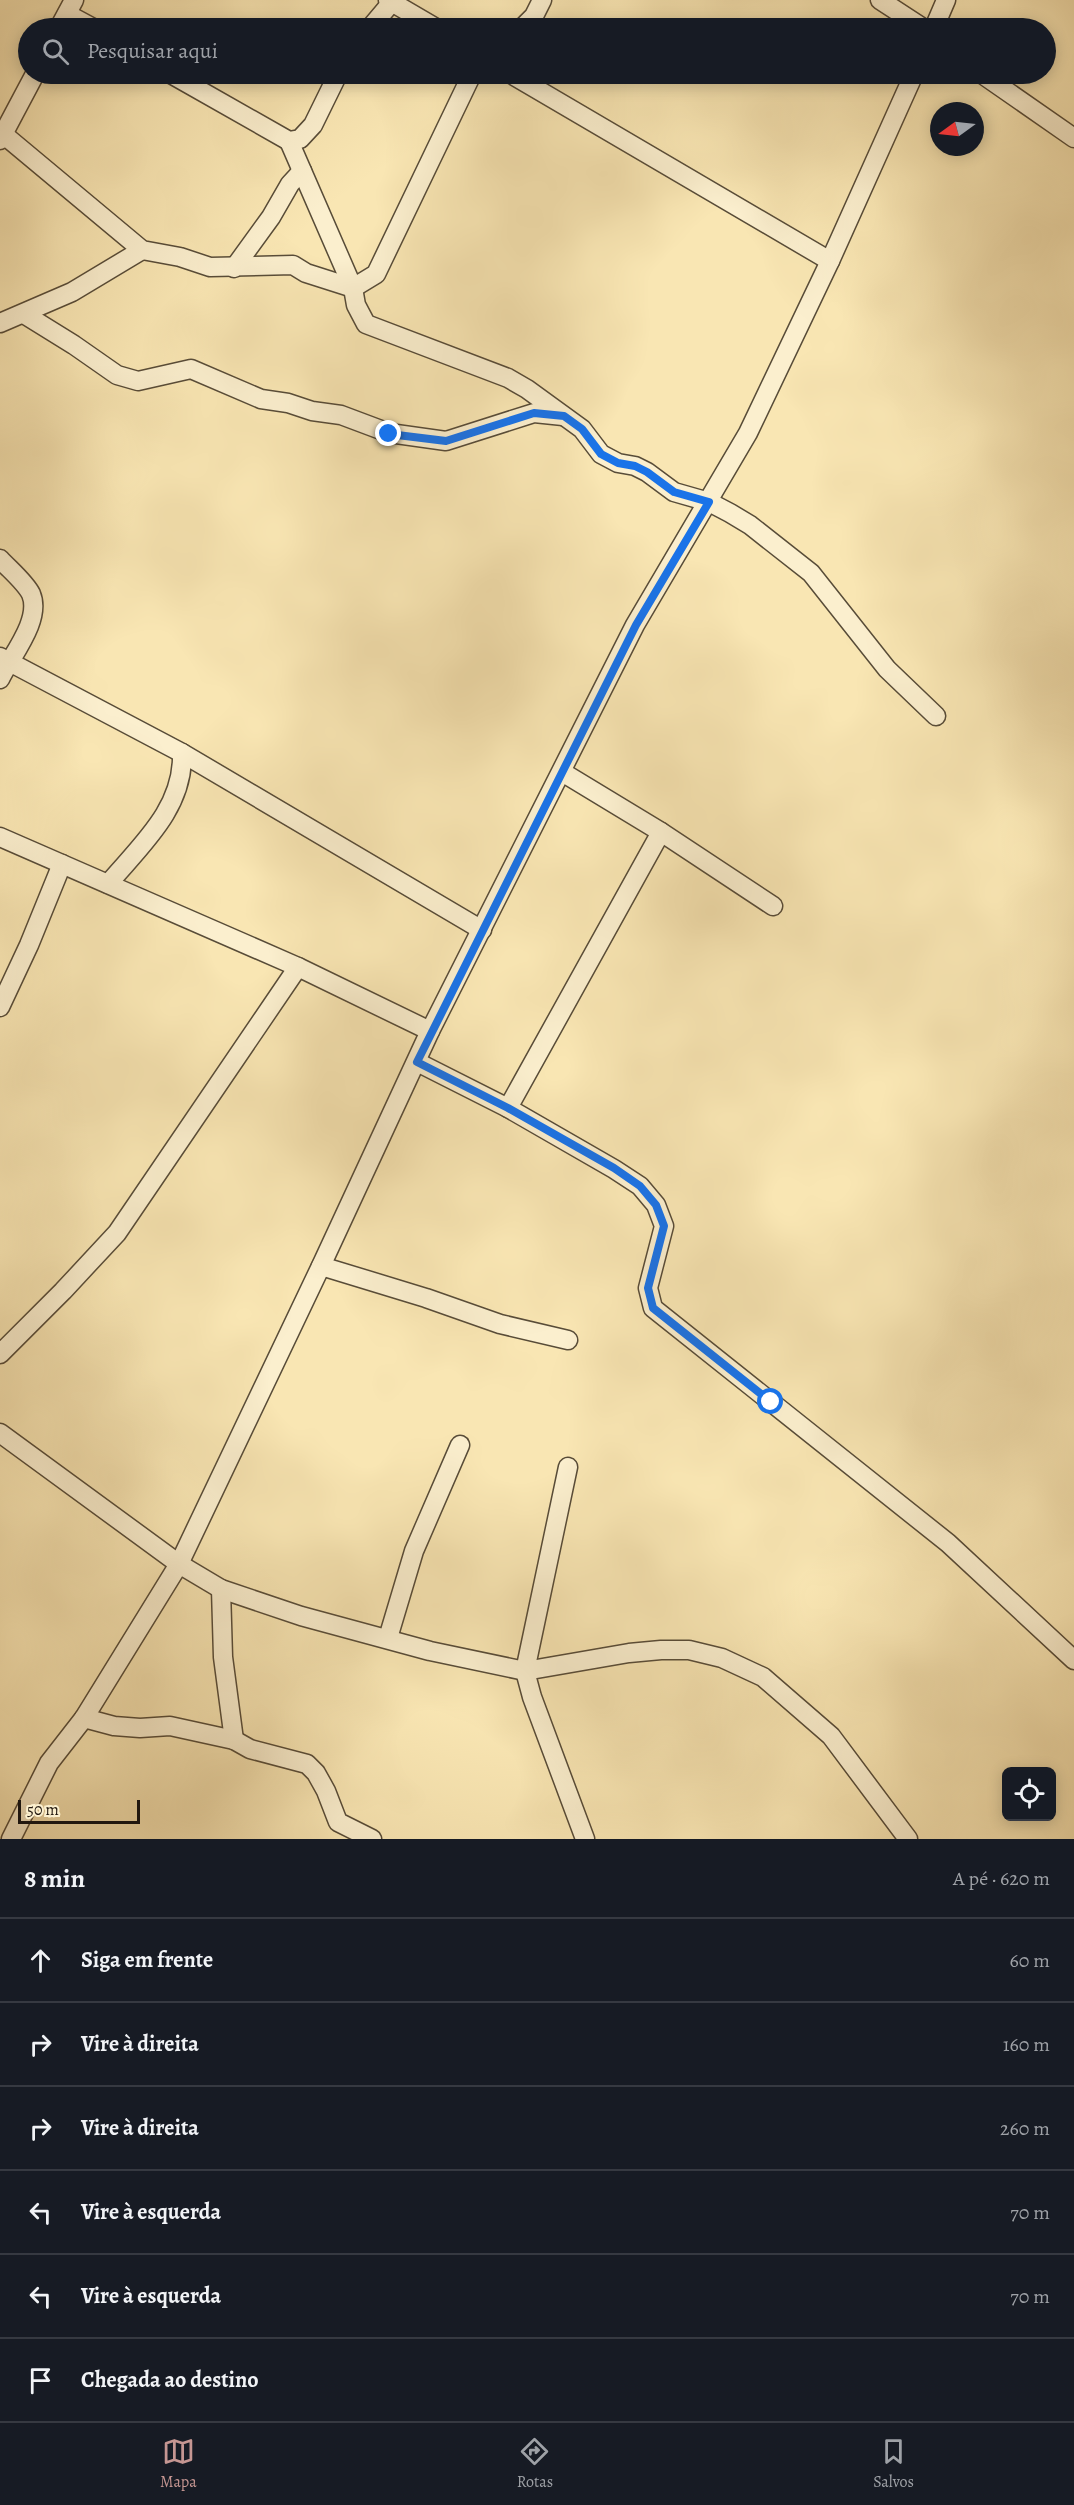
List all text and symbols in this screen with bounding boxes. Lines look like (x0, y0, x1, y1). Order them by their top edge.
search box (18, 18, 1056, 84)
icon: search (39, 35, 72, 68)
text: Pesquisar aqui (87, 36, 218, 66)
north arrow (930, 102, 984, 156)
route end (375, 420, 401, 446)
route start (757, 1388, 783, 1414)
map controls (1002, 1767, 1056, 1821)
button: locate (1002, 1767, 1056, 1821)
scale bar (18, 1797, 140, 1824)
text: 50 m (27, 1799, 59, 1821)
text: 8 min (24, 1861, 85, 1896)
text: A pé · 620 m (953, 1865, 1050, 1892)
icon: ahead (24, 1944, 57, 1977)
text: Siga em frente (81, 1945, 213, 1975)
text: 60 m (1010, 1947, 1050, 1974)
icon: right (24, 2028, 57, 2061)
text: Vire à direita (81, 2029, 199, 2059)
text: 160 m (1003, 2031, 1050, 2058)
icon: right (24, 2112, 57, 2145)
text: Vire à direita (81, 2113, 199, 2143)
text: 260 m (1000, 2115, 1050, 2142)
icon: left (24, 2196, 57, 2229)
text: Vire à esquerda (81, 2197, 221, 2227)
text: 70 m (1010, 2199, 1050, 2226)
icon: left (24, 2280, 57, 2313)
text: Vire à esquerda (81, 2281, 221, 2311)
text: 70 m (1010, 2283, 1050, 2310)
icon: arrive (24, 2364, 57, 2397)
text: Chegada ao destino (81, 2365, 259, 2395)
tab: Mapa (160, 2435, 197, 2493)
tab: Rotas (517, 2435, 553, 2493)
tab: Salvos (873, 2435, 914, 2493)

